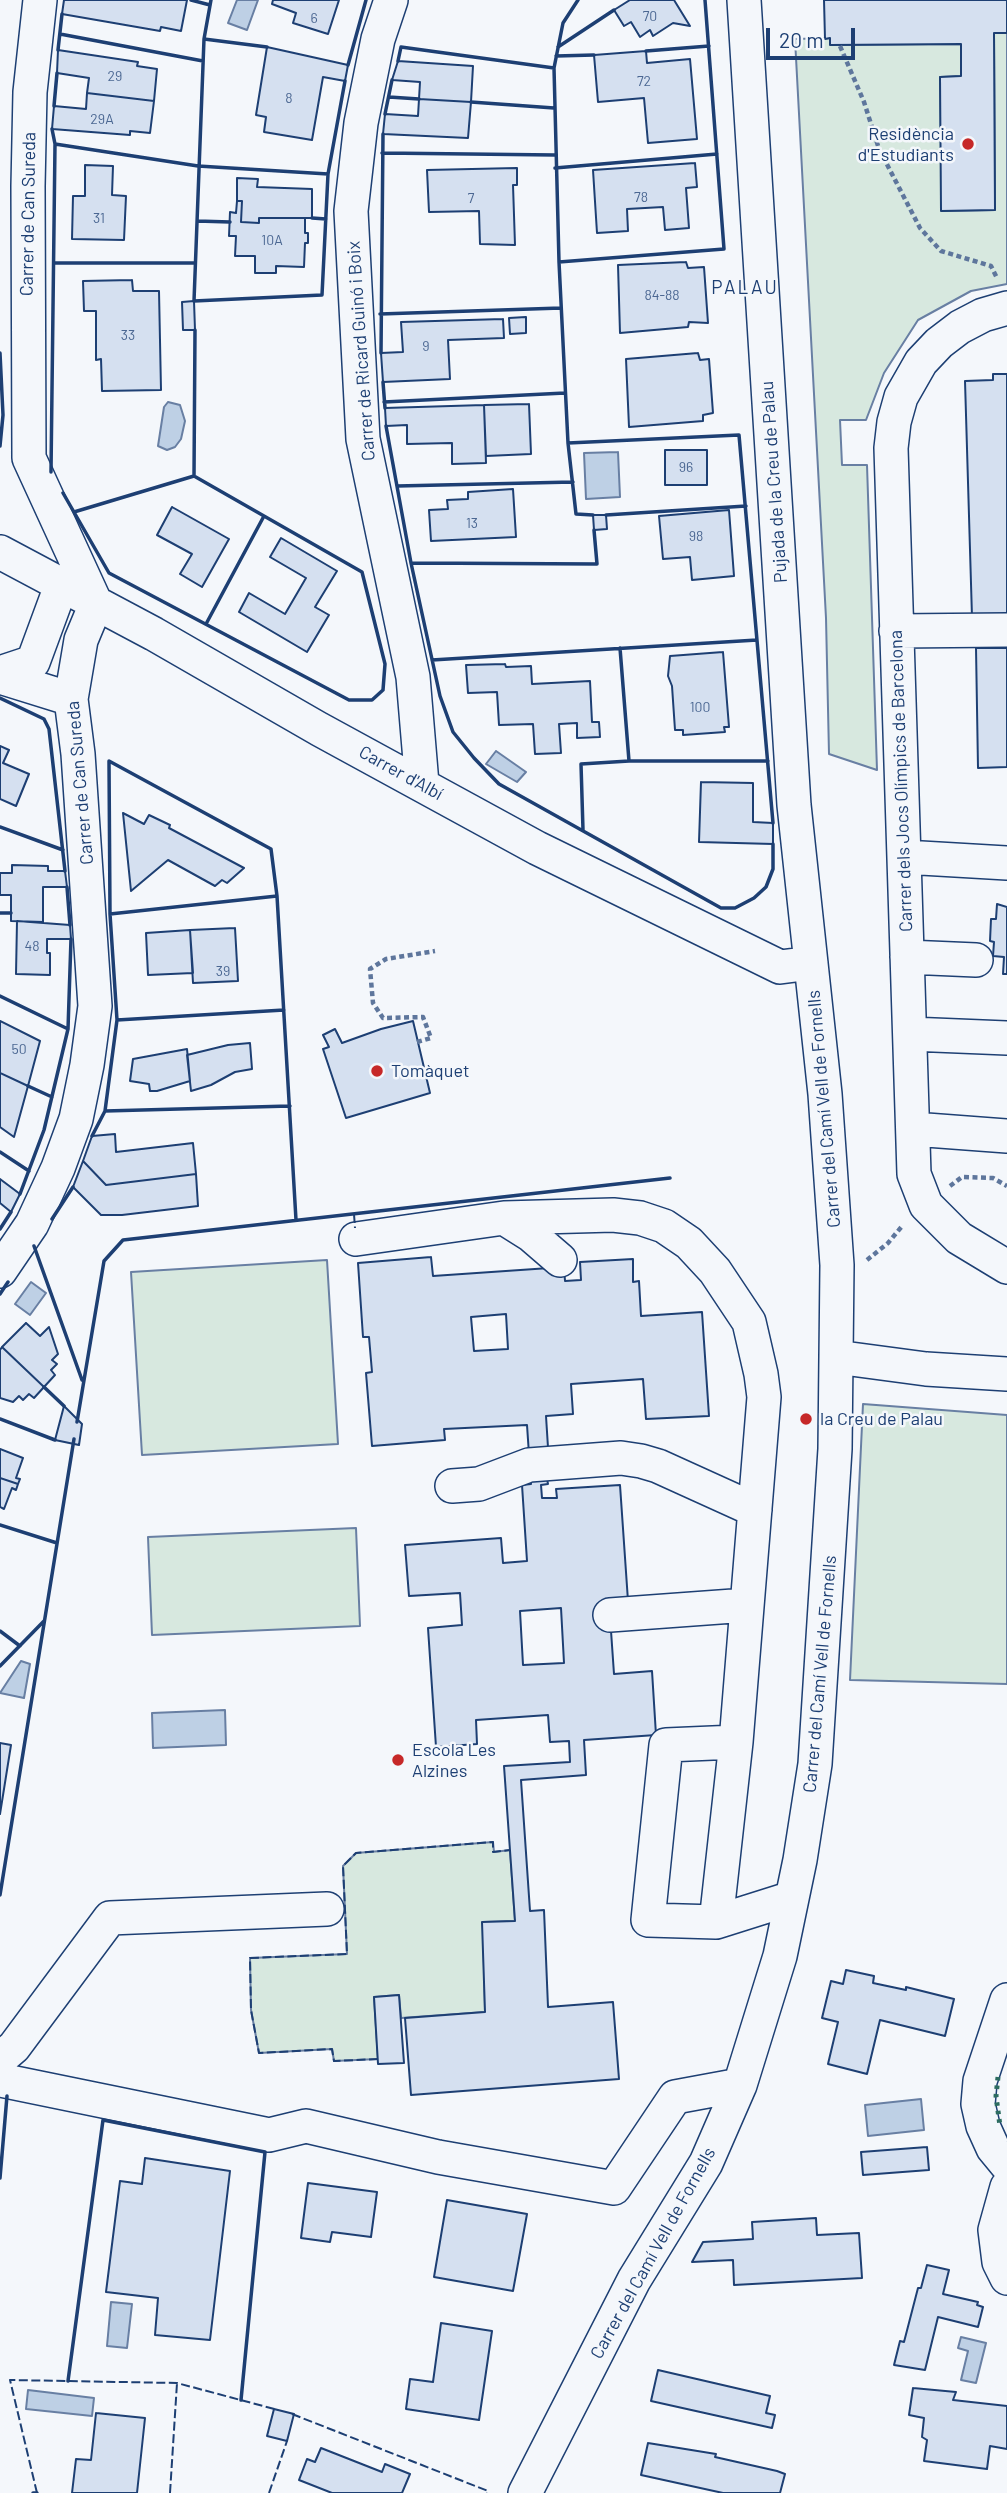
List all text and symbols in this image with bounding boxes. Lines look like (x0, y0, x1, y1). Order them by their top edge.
house number: 70 (643, 8, 657, 24)
house number: 6 (310, 10, 318, 26)
scale bar (769, 14, 858, 58)
text: 20 m (779, 27, 824, 52)
house number: 29 (108, 68, 122, 84)
house number: 72 (637, 73, 651, 89)
house number: 8 (285, 90, 293, 106)
house number: 29A (90, 111, 114, 127)
place label: Residència d'Estudiants (858, 123, 954, 166)
street label: Carrer de Can Sureda (16, 132, 40, 296)
marker: Residència d'Estudiants (960, 136, 976, 152)
house number: 78 (634, 189, 648, 205)
house number: 7 (468, 190, 474, 206)
house number: 31 (93, 210, 105, 226)
house number: 10A (261, 232, 283, 248)
street label: Carrer de Ricard Guinó i Boix (343, 240, 379, 462)
district label: PALAU (712, 277, 778, 299)
house number: 84-88 (644, 287, 680, 303)
house number: 33 (121, 327, 135, 343)
house number: 9 (422, 338, 430, 354)
street label: Pujada de la Creu de Palau (756, 380, 792, 584)
house number: 96 (679, 459, 693, 475)
house number: 13 (466, 515, 478, 531)
house number: 98 (689, 528, 703, 544)
street label: Carrer dels Jocs Olímpics de Barcelona (885, 630, 917, 932)
house number: 100 (690, 699, 710, 715)
street label: Carrer de Can Sureda (62, 700, 98, 866)
street label: Carrer d'Albí (355, 741, 447, 805)
house number: 48 (24, 938, 40, 954)
house number: 39 (216, 963, 230, 979)
street label: Carrer del Camí Vell de Fornells (803, 989, 845, 1229)
house number: 50 (11, 1041, 27, 1057)
place label: Tomàquet (391, 1060, 469, 1082)
marker: Tomàquet (369, 1063, 385, 1079)
place label: la Creu de Palau (820, 1408, 943, 1430)
marker: la Creu de Palau (798, 1411, 814, 1427)
street label: Carrer del Camí Vell de Fornells (799, 1554, 841, 1794)
place label: Escola Les Alzines (412, 1739, 496, 1782)
marker: Escola Les Alzines (390, 1752, 406, 1768)
street label: Carrer del Camí Vell de Fornells (586, 2144, 720, 2362)

